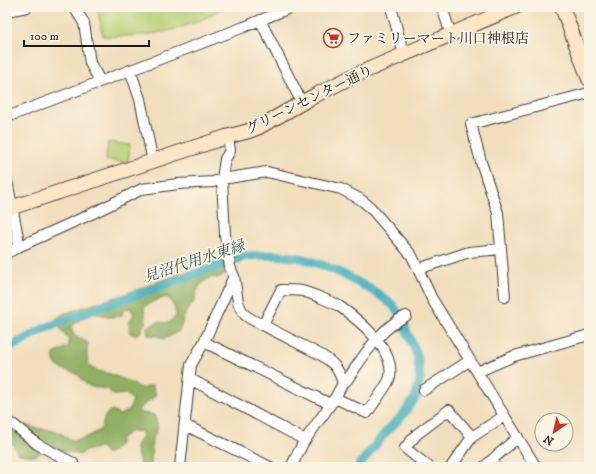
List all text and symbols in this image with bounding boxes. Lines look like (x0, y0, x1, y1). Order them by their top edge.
scale bar (24, 22, 149, 48)
supermarket icon: ファミリーマート川口神根店 (322, 27, 344, 49)
text: 100 m (30, 29, 59, 44)
place label: ファミリーマート川口神根店 (347, 30, 529, 48)
street label: グリーンセンター通り (243, 61, 376, 138)
water label: 見沼代用水東縁 (141, 236, 249, 287)
north arrow (534, 412, 574, 452)
text: N (541, 431, 557, 448)

